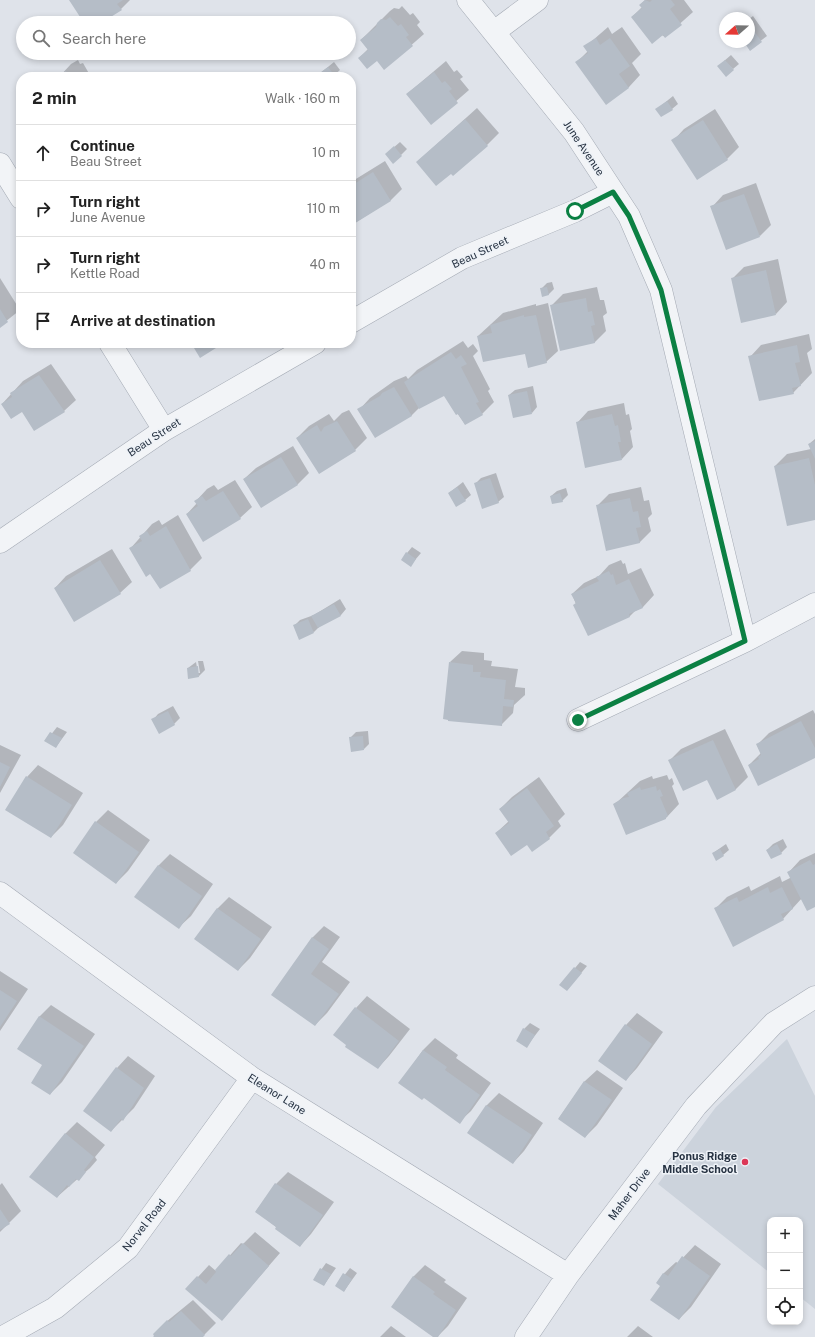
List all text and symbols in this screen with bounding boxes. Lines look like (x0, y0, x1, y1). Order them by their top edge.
north arrow (719, 12, 755, 48)
search box (16, 16, 356, 60)
icon: search (30, 27, 52, 49)
text: Search here (62, 30, 146, 47)
text: 2 min (32, 88, 77, 108)
text: Walk · 160 m (265, 91, 340, 106)
street label: June Avenue (561, 118, 607, 178)
text: Continue (70, 137, 135, 154)
icon: ahead (32, 142, 54, 164)
text: 10 m (312, 145, 340, 160)
text: Beau Street (70, 154, 142, 169)
text: Turn right (70, 193, 140, 210)
icon: right (32, 198, 54, 220)
text: 110 m (307, 201, 340, 216)
route start (566, 202, 584, 220)
text: June Avenue (70, 210, 145, 225)
street label: Beau Street (450, 234, 510, 270)
text: Turn right (70, 249, 140, 266)
icon: right (32, 254, 54, 276)
text: 40 m (309, 257, 340, 272)
text: Kettle Road (70, 266, 140, 281)
icon: arrive (32, 310, 54, 332)
text: Arrive at destination (70, 312, 215, 329)
street label: Beau Street (125, 415, 183, 459)
route end (569, 711, 587, 729)
street label: Eleanor Lane (246, 1071, 308, 1117)
place label: Ponus Ridge Middle School (662, 1150, 737, 1175)
marker: Ponus Ridge Middle School (740, 1157, 750, 1167)
street label: Maher Drive (606, 1166, 652, 1222)
street label: Norvel Road (120, 1197, 168, 1253)
map controls (767, 1217, 803, 1325)
button: + (767, 1217, 803, 1253)
button: − (767, 1253, 803, 1289)
button: locate (767, 1289, 803, 1325)

